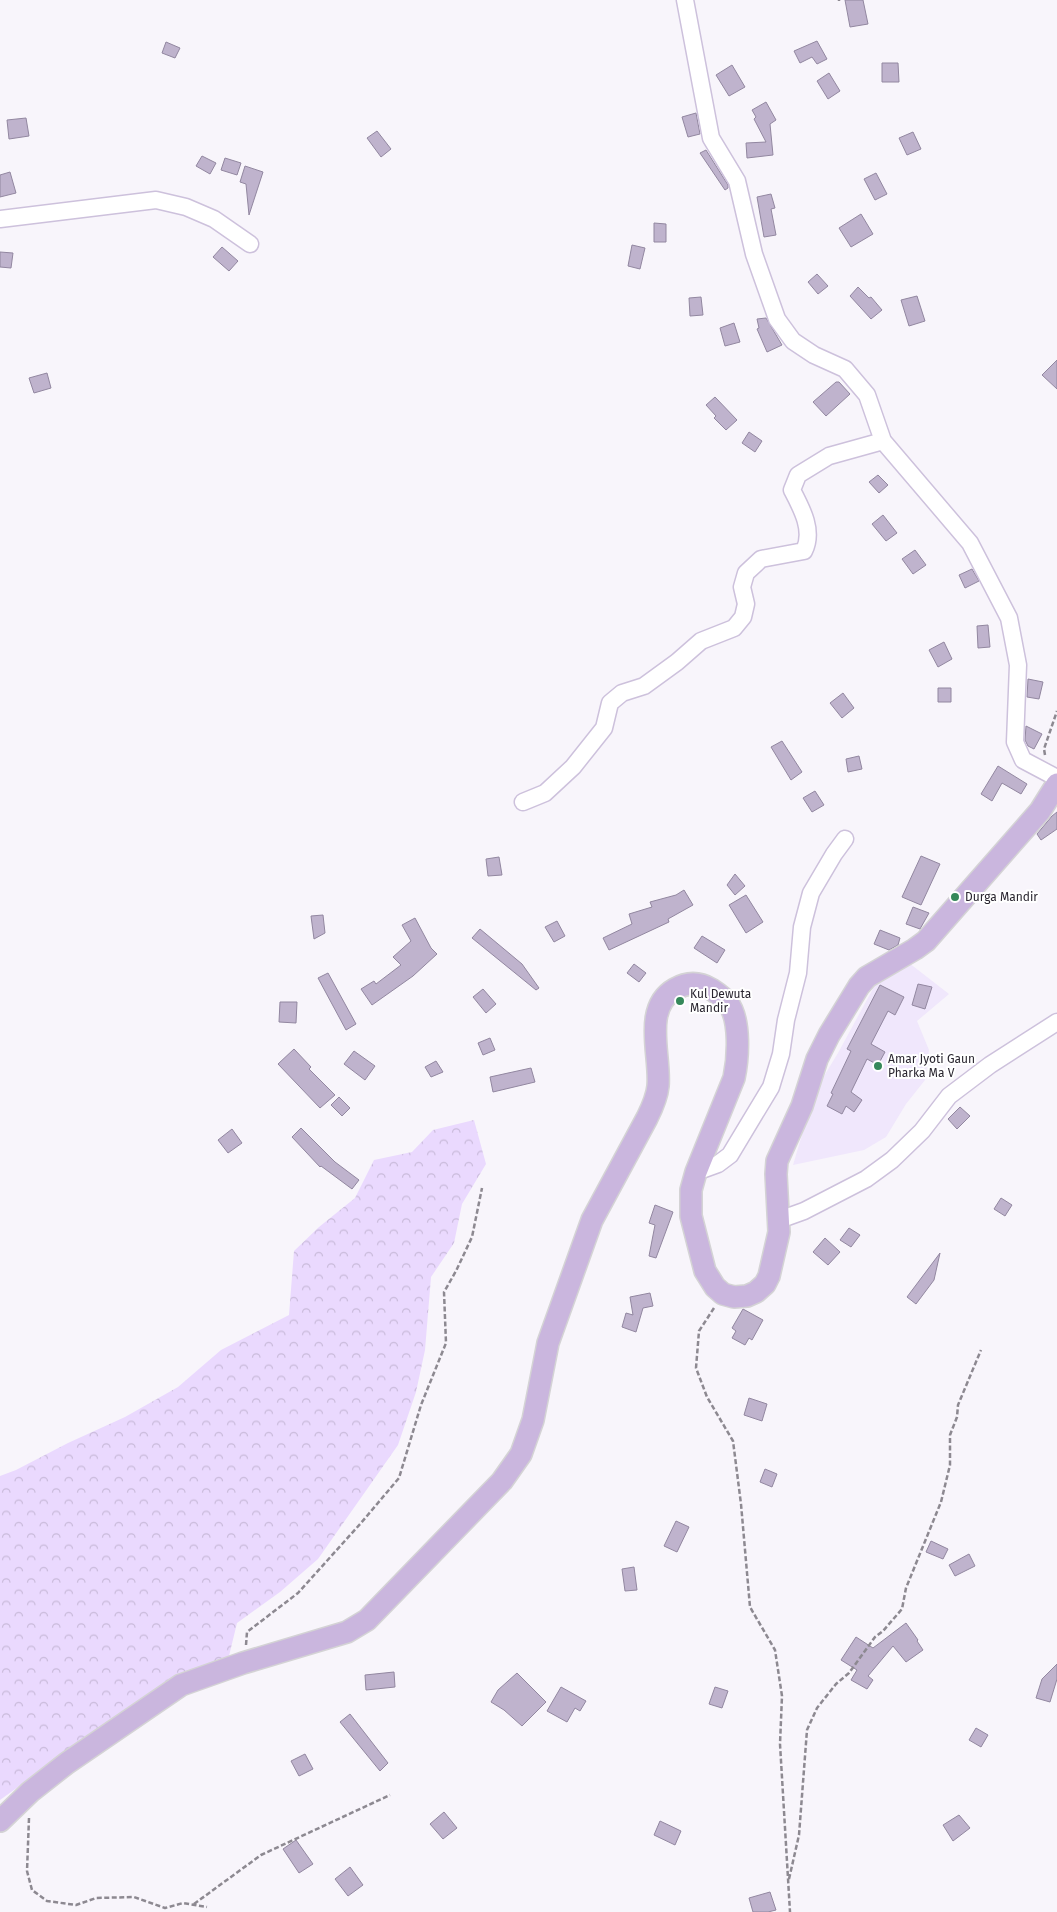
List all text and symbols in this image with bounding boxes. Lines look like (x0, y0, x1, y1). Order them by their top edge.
place label: Durga Mandir (965, 890, 1038, 904)
marker: Durga Mandir (949, 891, 961, 903)
place label: Kul Dewuta Mandir (690, 987, 751, 1015)
marker: Kul Dewuta Mandir (674, 995, 686, 1007)
place label: Amar Jyoti Gaun Pharka Ma V (888, 1052, 975, 1080)
marker: Amar Jyoti Gaun Pharka Ma V (872, 1060, 884, 1072)

